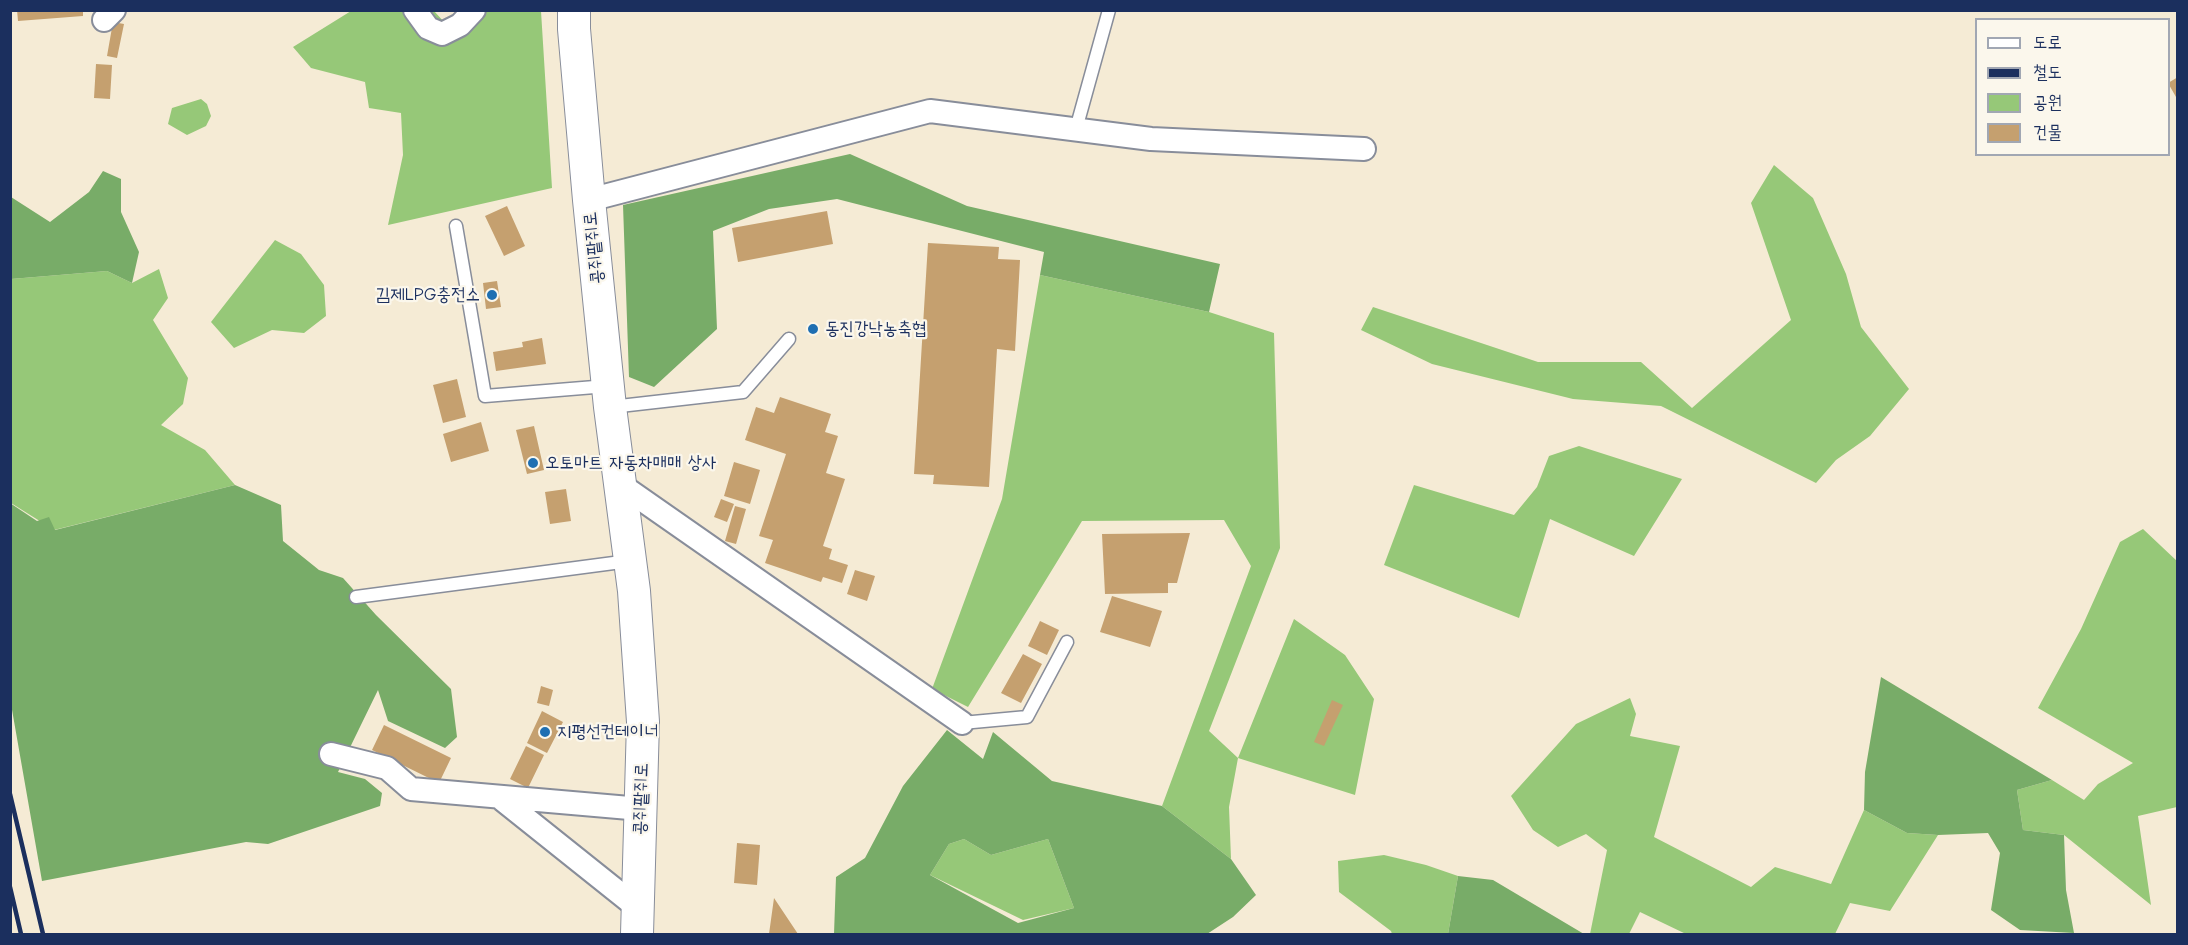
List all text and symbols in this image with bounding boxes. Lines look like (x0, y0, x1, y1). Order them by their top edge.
legend (1975, 18, 2170, 156)
text: 도로 (2033, 32, 2062, 53)
text: 철도 (2033, 62, 2062, 83)
text: 공원 (2033, 92, 2062, 113)
text: 건물 (2033, 122, 2062, 143)
street label: 콩쥐팥쥐로 (579, 211, 609, 285)
place label: 김제LPG충전소 (376, 284, 480, 306)
marker: 김제LPG충전소 (485, 288, 499, 302)
place label: 동진강낙농축협 (825, 318, 926, 340)
marker: 동진강낙농축협 (806, 322, 820, 336)
place label: 오토마트 자동차매매 상사 (545, 452, 716, 474)
marker: 오토마트 자동차매매 상사 (526, 456, 540, 470)
place label: 지평선컨테이너 (557, 721, 658, 743)
marker: 지평선컨테이너 (538, 725, 552, 739)
street label: 콩쥐팥쥐로 (629, 762, 653, 836)

